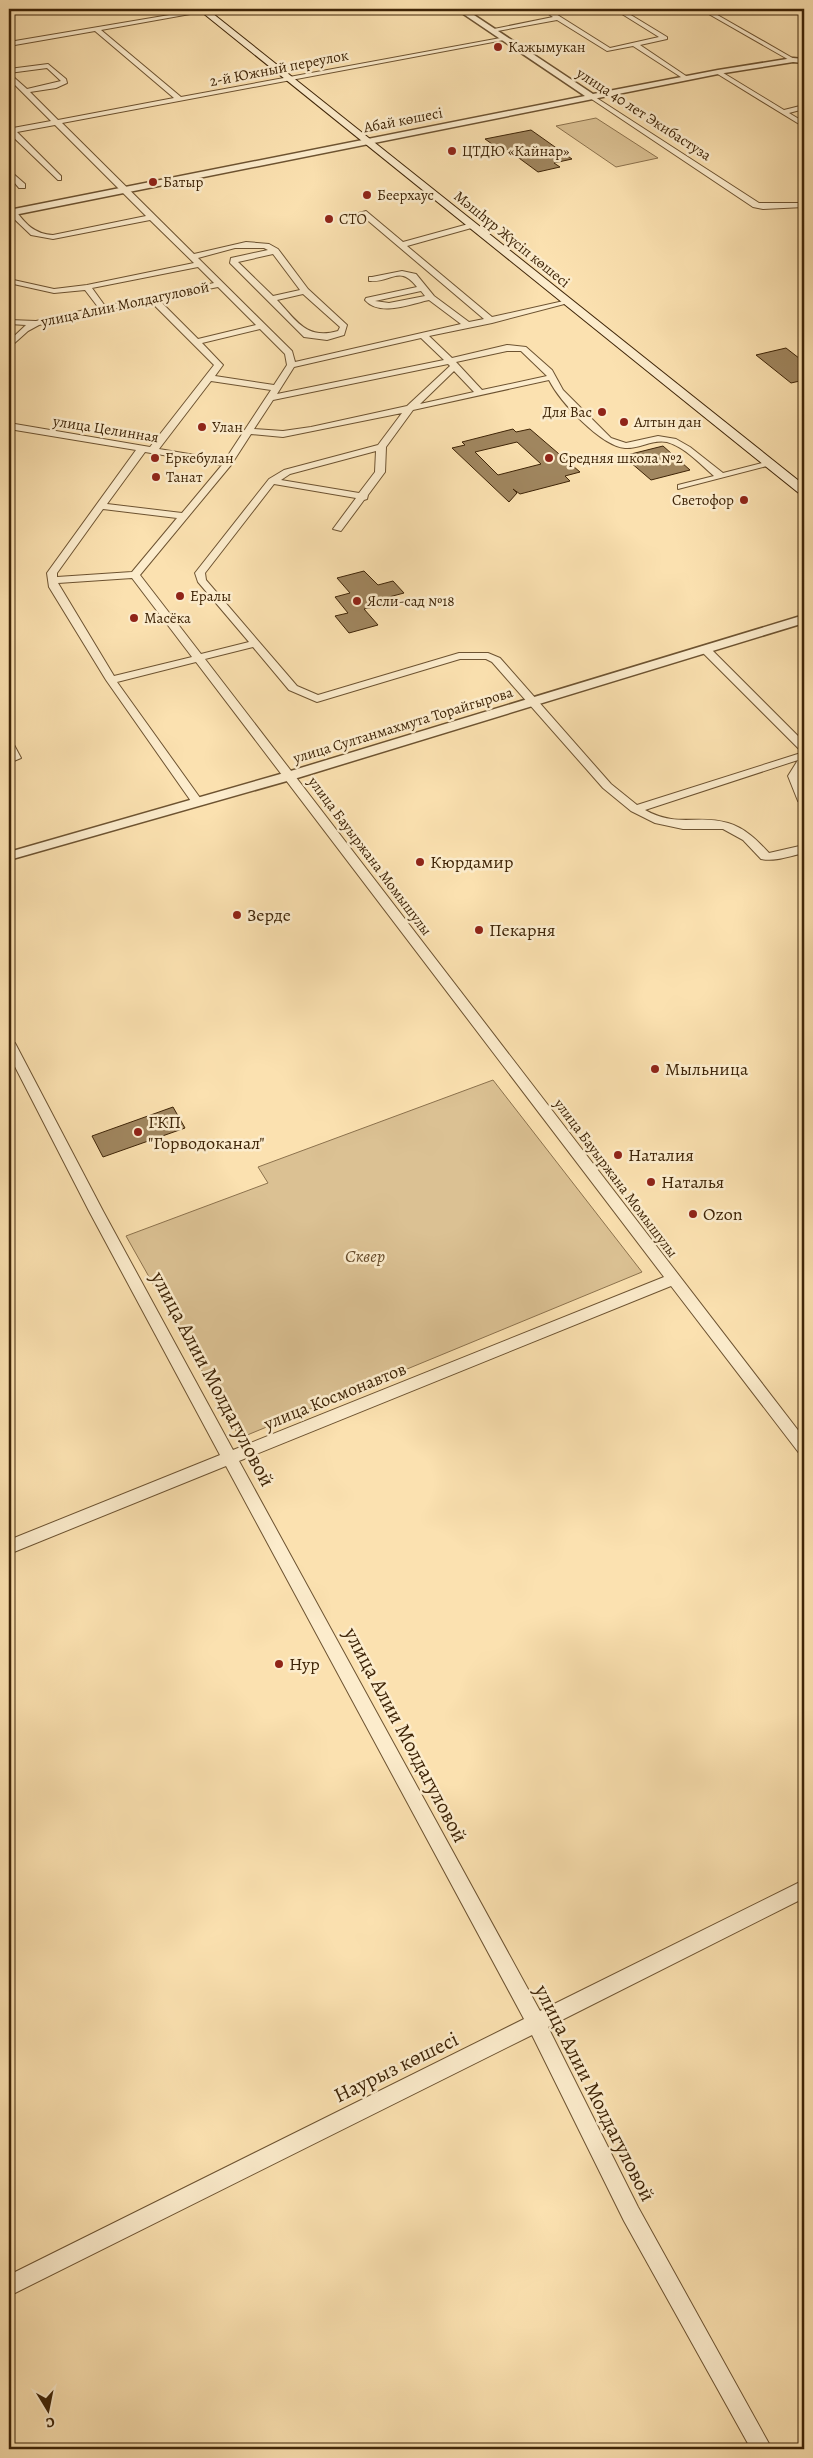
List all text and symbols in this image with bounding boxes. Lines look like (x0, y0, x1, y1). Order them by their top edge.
place label: Кажымукан (508, 37, 586, 57)
marker: Кажымукан (492, 41, 504, 53)
street label: 2-й Южный переулок (208, 45, 350, 91)
street label: улица 40 лет Экибастуза (572, 62, 715, 165)
street label: Абай көшесі (361, 103, 444, 138)
place label: ЦТДЮ «Кайнар» (462, 141, 570, 161)
marker: ЦТДЮ «Кайнар» (446, 145, 458, 157)
place label: Батыр (163, 172, 204, 192)
marker: Батыр (147, 176, 159, 188)
place label: Беерхаус (377, 185, 434, 205)
street label: Мәшһүр Жүсіп көшесі (450, 186, 574, 292)
marker: Беерхаус (361, 189, 373, 201)
place label: СТО (339, 209, 367, 229)
marker: СТО (323, 213, 335, 225)
street label: улица Алии Молдагуловой (38, 276, 211, 332)
place label: Для Вас (542, 402, 592, 422)
marker: Для Вас (596, 406, 608, 418)
street label: улица Целинная (51, 411, 160, 447)
place label: Алтын дан (633, 412, 702, 432)
marker: Алтын дан (618, 416, 630, 428)
place label: Улан (212, 417, 243, 437)
marker: Улан (196, 421, 208, 433)
place label: Еркебулан (165, 448, 234, 468)
place label: Средняя школа №2 (559, 448, 683, 468)
marker: Еркебулан (149, 452, 161, 464)
marker: Средняя школа №2 (543, 452, 555, 464)
place label: Танат (166, 467, 203, 487)
marker: Танат (150, 471, 162, 483)
place label: Светофор (672, 490, 734, 510)
marker: Светофор (738, 494, 750, 506)
place label: Ералы (190, 586, 231, 606)
marker: Ералы (174, 590, 186, 602)
place label: Ясли-сад №18 (367, 591, 455, 611)
marker: Ясли-сад №18 (351, 595, 363, 607)
place label: Масёка (144, 608, 191, 628)
marker: Масёка (128, 612, 140, 624)
street label: улица Султанмахмута Торайгырова (290, 682, 516, 768)
street label: улица Бауыржана Момышулы (303, 772, 436, 940)
place label: Кюрдамир (430, 850, 513, 874)
marker: Кюрдамир (414, 856, 426, 868)
place label: Зерде (247, 903, 291, 927)
marker: Зерде (231, 909, 243, 921)
place label: Пекарня (489, 918, 556, 942)
marker: Пекарня (473, 924, 485, 936)
place label: Мыльница (665, 1057, 749, 1081)
marker: Мыльница (649, 1063, 661, 1075)
street label: улица Бауыржана Момышулы (549, 1094, 682, 1262)
place label: ГКП "Горводоканал" (148, 1110, 265, 1155)
marker: ГКП "Горводоканал" (132, 1126, 144, 1138)
place label: Наталия (628, 1143, 694, 1167)
marker: Наталия (612, 1149, 624, 1161)
place label: Наталья (661, 1170, 724, 1194)
marker: Наталья (645, 1176, 657, 1188)
place label: Ozon (703, 1202, 743, 1226)
marker: Ozon (687, 1208, 699, 1220)
park label: Сквер (345, 1244, 385, 1268)
street label: улица Алии Молдагуловой (144, 1266, 282, 1491)
street label: улица Космонавтов (259, 1356, 410, 1436)
street label: улица Алии Молдагуловой (337, 1622, 475, 1847)
place label: Нур (289, 1652, 320, 1676)
marker: Нур (273, 1658, 285, 1670)
street label: улица Алии Молдагуловой (528, 1979, 662, 2206)
street label: Наурыз көшесі (329, 2025, 463, 2109)
north arrow (22, 2386, 72, 2436)
text: С (44, 2412, 56, 2432)

